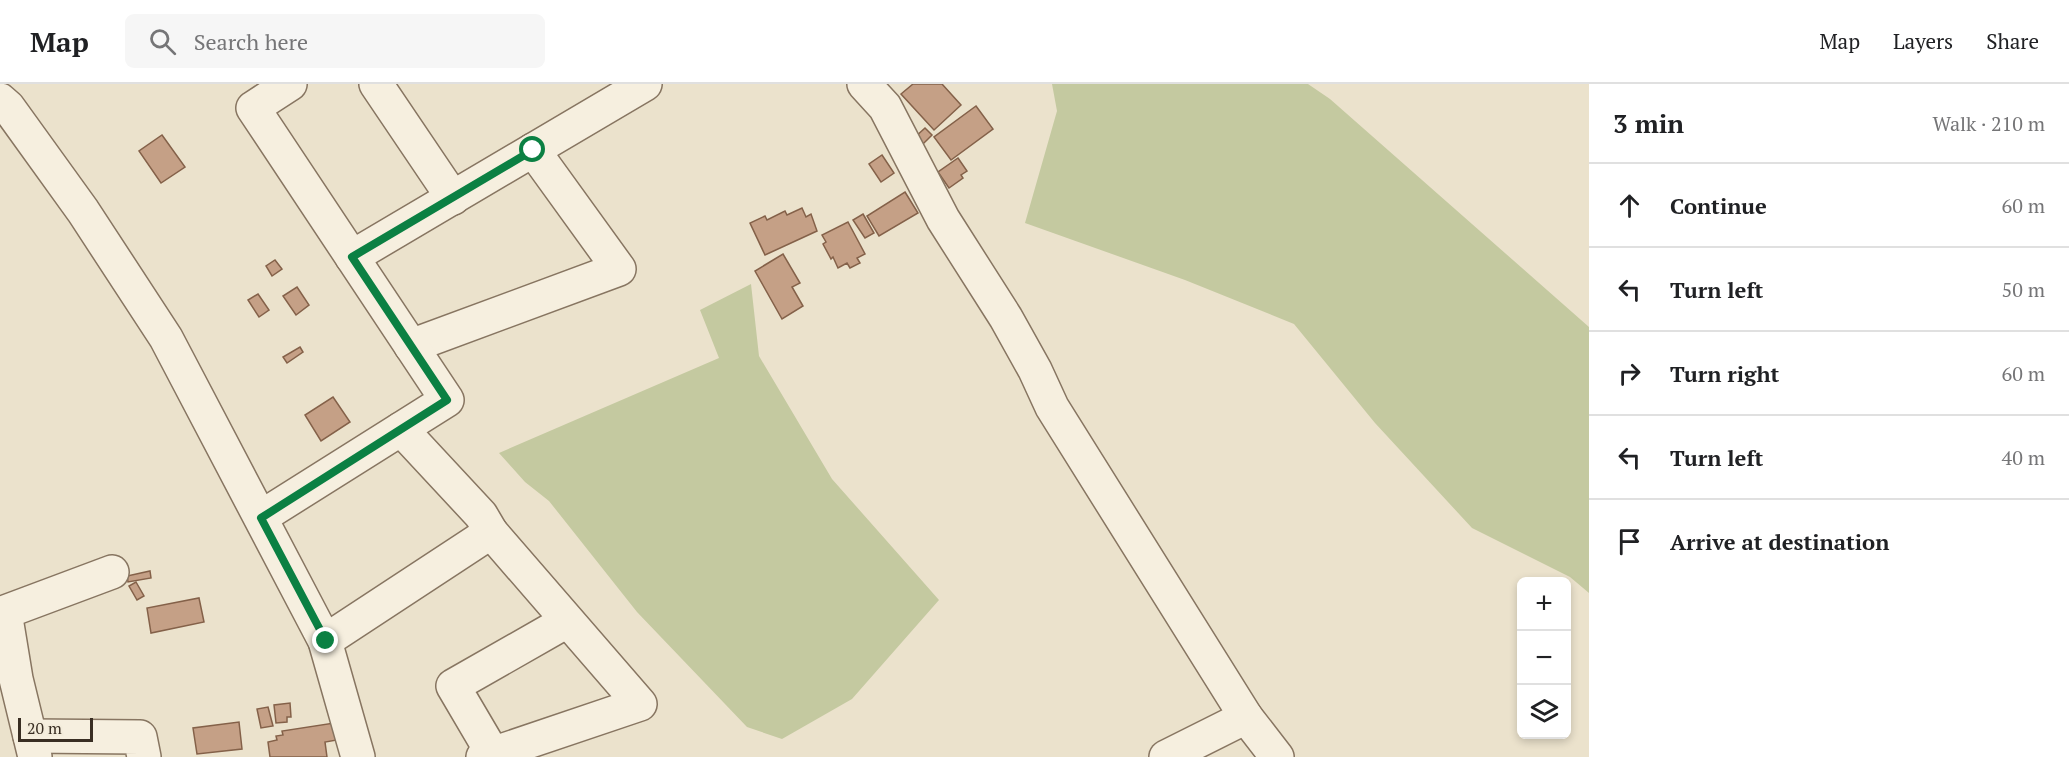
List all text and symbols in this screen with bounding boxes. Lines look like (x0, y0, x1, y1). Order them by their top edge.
search box (125, 14, 545, 68)
text: Map (30, 23, 89, 60)
icon: search (146, 25, 179, 58)
text: Search here (194, 27, 308, 56)
text: Map (1819, 27, 1860, 55)
text: Layers (1893, 27, 1953, 55)
text: Share (1986, 27, 2039, 55)
text: 3 min (1613, 106, 1684, 140)
text: Walk · 210 m (1933, 110, 2045, 137)
route start (519, 136, 545, 162)
icon: ahead (1613, 189, 1646, 222)
text: Continue (1670, 191, 1767, 220)
text: 60 m (2002, 192, 2045, 219)
icon: left (1613, 273, 1646, 306)
text: Turn left (1670, 275, 1763, 304)
text: 50 m (2002, 276, 2045, 303)
icon: right (1613, 357, 1646, 390)
text: Turn right (1670, 359, 1779, 388)
text: 60 m (2002, 360, 2045, 387)
icon: left (1613, 441, 1646, 474)
text: Turn left (1670, 443, 1763, 472)
text: 40 m (2002, 444, 2045, 471)
icon: arrive (1613, 525, 1646, 558)
text: Arrive at destination (1670, 527, 1889, 556)
map controls (1517, 577, 1571, 739)
button: + (1517, 577, 1571, 631)
route end (312, 627, 338, 653)
button: − (1517, 631, 1571, 685)
button: layers (1517, 685, 1571, 739)
scale bar (18, 715, 93, 742)
text: 20 m (27, 717, 62, 739)

